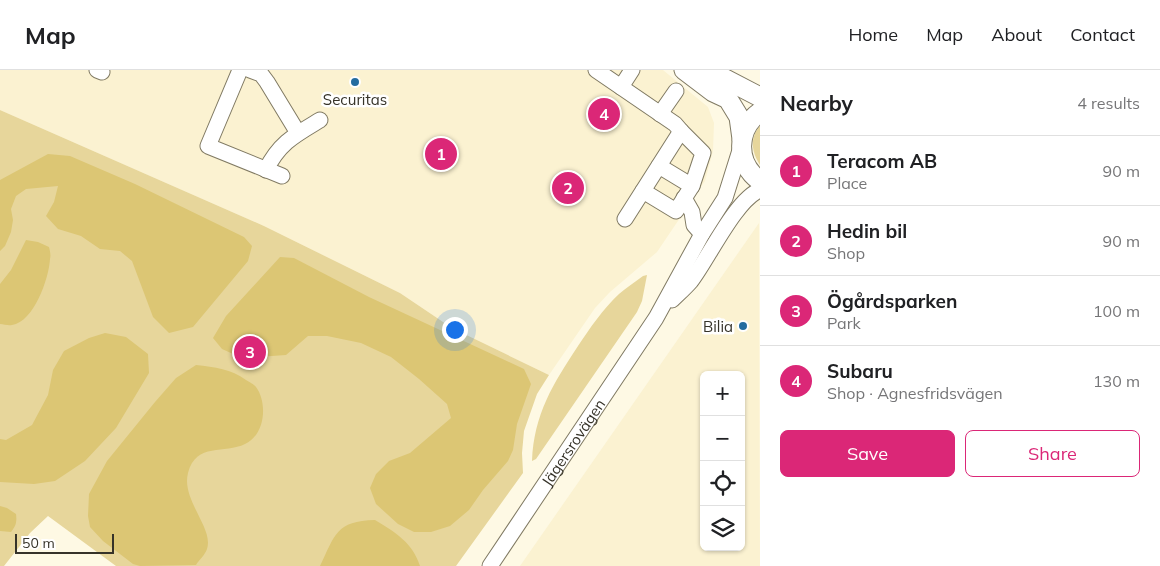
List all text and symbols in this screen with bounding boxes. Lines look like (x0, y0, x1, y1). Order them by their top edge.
text: Map (25, 20, 76, 50)
text: Home (848, 23, 898, 46)
text: Map (926, 23, 963, 46)
text: About (991, 23, 1042, 46)
text: Contact (1070, 23, 1135, 46)
marker: Securitas (349, 76, 361, 88)
place label: Securitas (323, 90, 387, 109)
text: Nearby (780, 90, 853, 116)
text: 4 results (1077, 93, 1140, 113)
pin: 4 (588, 95, 620, 133)
pin: 1 (425, 135, 457, 173)
text: Teracom AB (827, 149, 937, 173)
text: 1 (791, 161, 801, 181)
text: 90 m (1103, 161, 1140, 181)
pin: 2 (552, 169, 584, 207)
text: Place (827, 173, 867, 193)
text: Hedin bil (827, 219, 907, 243)
text: 2 (791, 231, 801, 251)
text: 90 m (1103, 231, 1140, 251)
text: Shop (827, 243, 865, 263)
text: Ögårdsparken (827, 289, 957, 313)
text: 3 (791, 301, 801, 321)
text: 100 m (1093, 301, 1140, 321)
text: Park (827, 313, 861, 333)
your location (442, 317, 468, 343)
place label: Bilia (703, 317, 733, 336)
marker: Bilia (737, 320, 749, 332)
pin: 3 (234, 333, 266, 371)
text: Subaru (827, 359, 893, 383)
map controls (700, 371, 745, 551)
button: + (700, 371, 745, 416)
text: 4 (791, 371, 801, 391)
text: 130 m (1093, 371, 1140, 391)
text: Shop · Agnesfridsvägen (827, 383, 1003, 403)
street label: Jägersrovägen (537, 395, 609, 489)
button: − (700, 416, 745, 461)
button: Save (780, 430, 955, 477)
button: Share (965, 430, 1140, 477)
button: locate (700, 461, 745, 506)
button: layers (700, 506, 745, 551)
scale bar (15, 531, 114, 554)
text: 50 m (22, 534, 55, 552)

